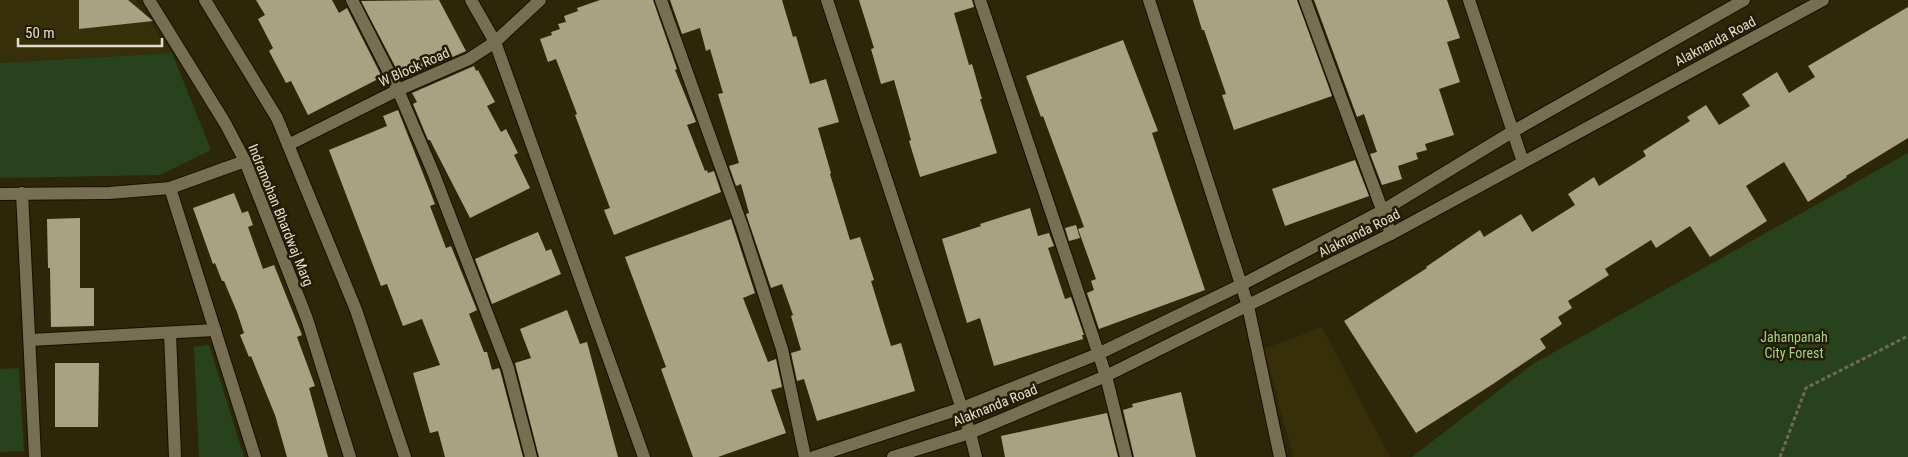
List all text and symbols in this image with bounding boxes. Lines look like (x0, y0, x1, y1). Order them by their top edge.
street label: Alaknanda Road (1672, 13, 1758, 69)
scale bar (18, 15, 161, 47)
text: 50 m (25, 24, 55, 42)
street label: W Block Road (376, 44, 452, 90)
street label: Indramohan Bhardwaj Marg (245, 142, 317, 288)
street label: Alaknanda Road (1315, 206, 1403, 260)
park label: Jahanpanah City Forest (1760, 329, 1828, 361)
street label: Alaknanda Road (950, 381, 1040, 429)

